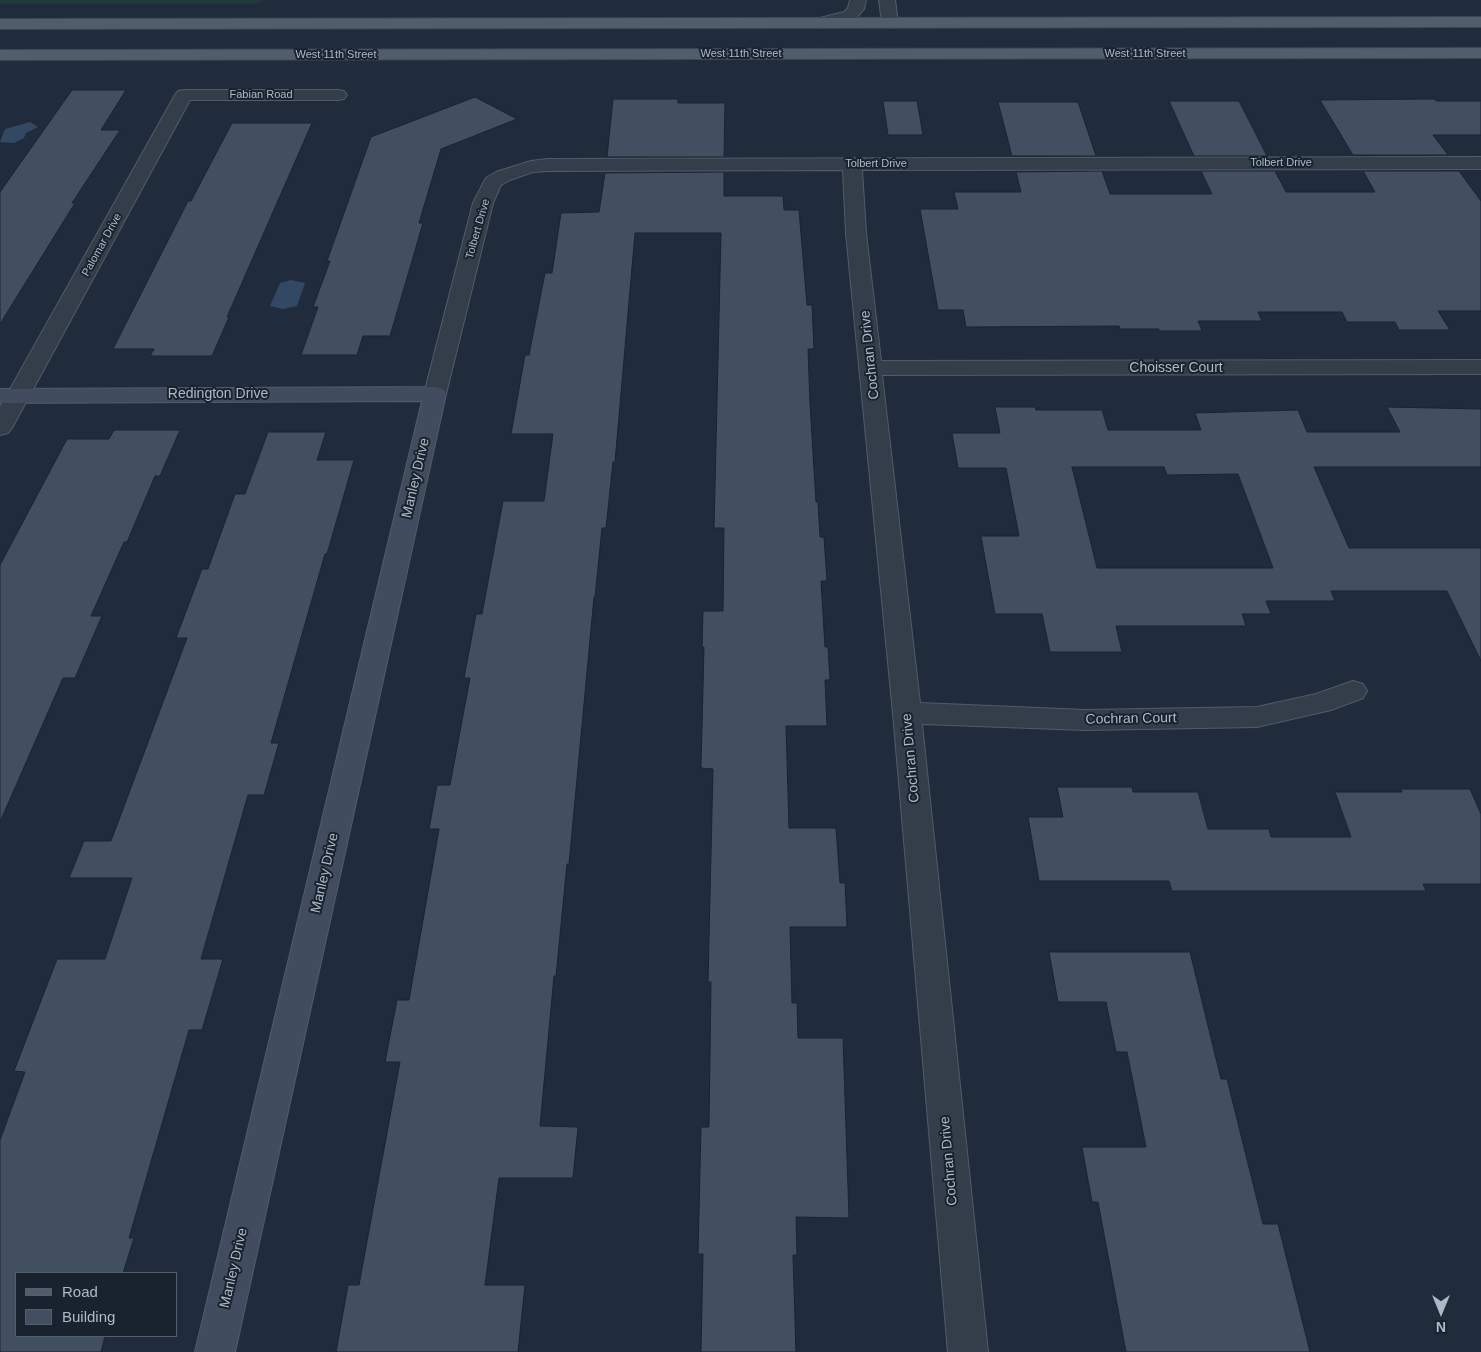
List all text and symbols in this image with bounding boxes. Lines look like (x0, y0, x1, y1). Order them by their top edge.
street label: West 11th Street (701, 47, 781, 61)
street label: West 11th Street (1105, 47, 1185, 61)
street label: West 11th Street (296, 48, 376, 62)
street label: Fabian Road (230, 88, 292, 102)
street label: Tolbert Drive (1250, 156, 1312, 170)
street label: Tolbert Drive (845, 157, 907, 171)
street label: Tolbert Drive (463, 198, 493, 260)
street label: Palomar Drive (79, 211, 125, 279)
street label: Cochran Drive (857, 310, 883, 400)
street label: Choisser Court (1129, 360, 1223, 376)
street label: Redington Drive (168, 386, 268, 402)
street label: Manley Drive (399, 436, 433, 520)
street label: Cochran Court (1085, 710, 1177, 728)
street label: Cochran Drive (899, 713, 923, 803)
street label: Manley Drive (308, 831, 342, 915)
street label: Cochran Drive (937, 1116, 961, 1206)
street label: Manley Drive (217, 1226, 251, 1310)
legend (15, 1272, 178, 1337)
text: Road (62, 1283, 98, 1300)
north arrow (1416, 1287, 1466, 1337)
text: Building (62, 1308, 115, 1325)
text: N (1436, 1319, 1446, 1335)

